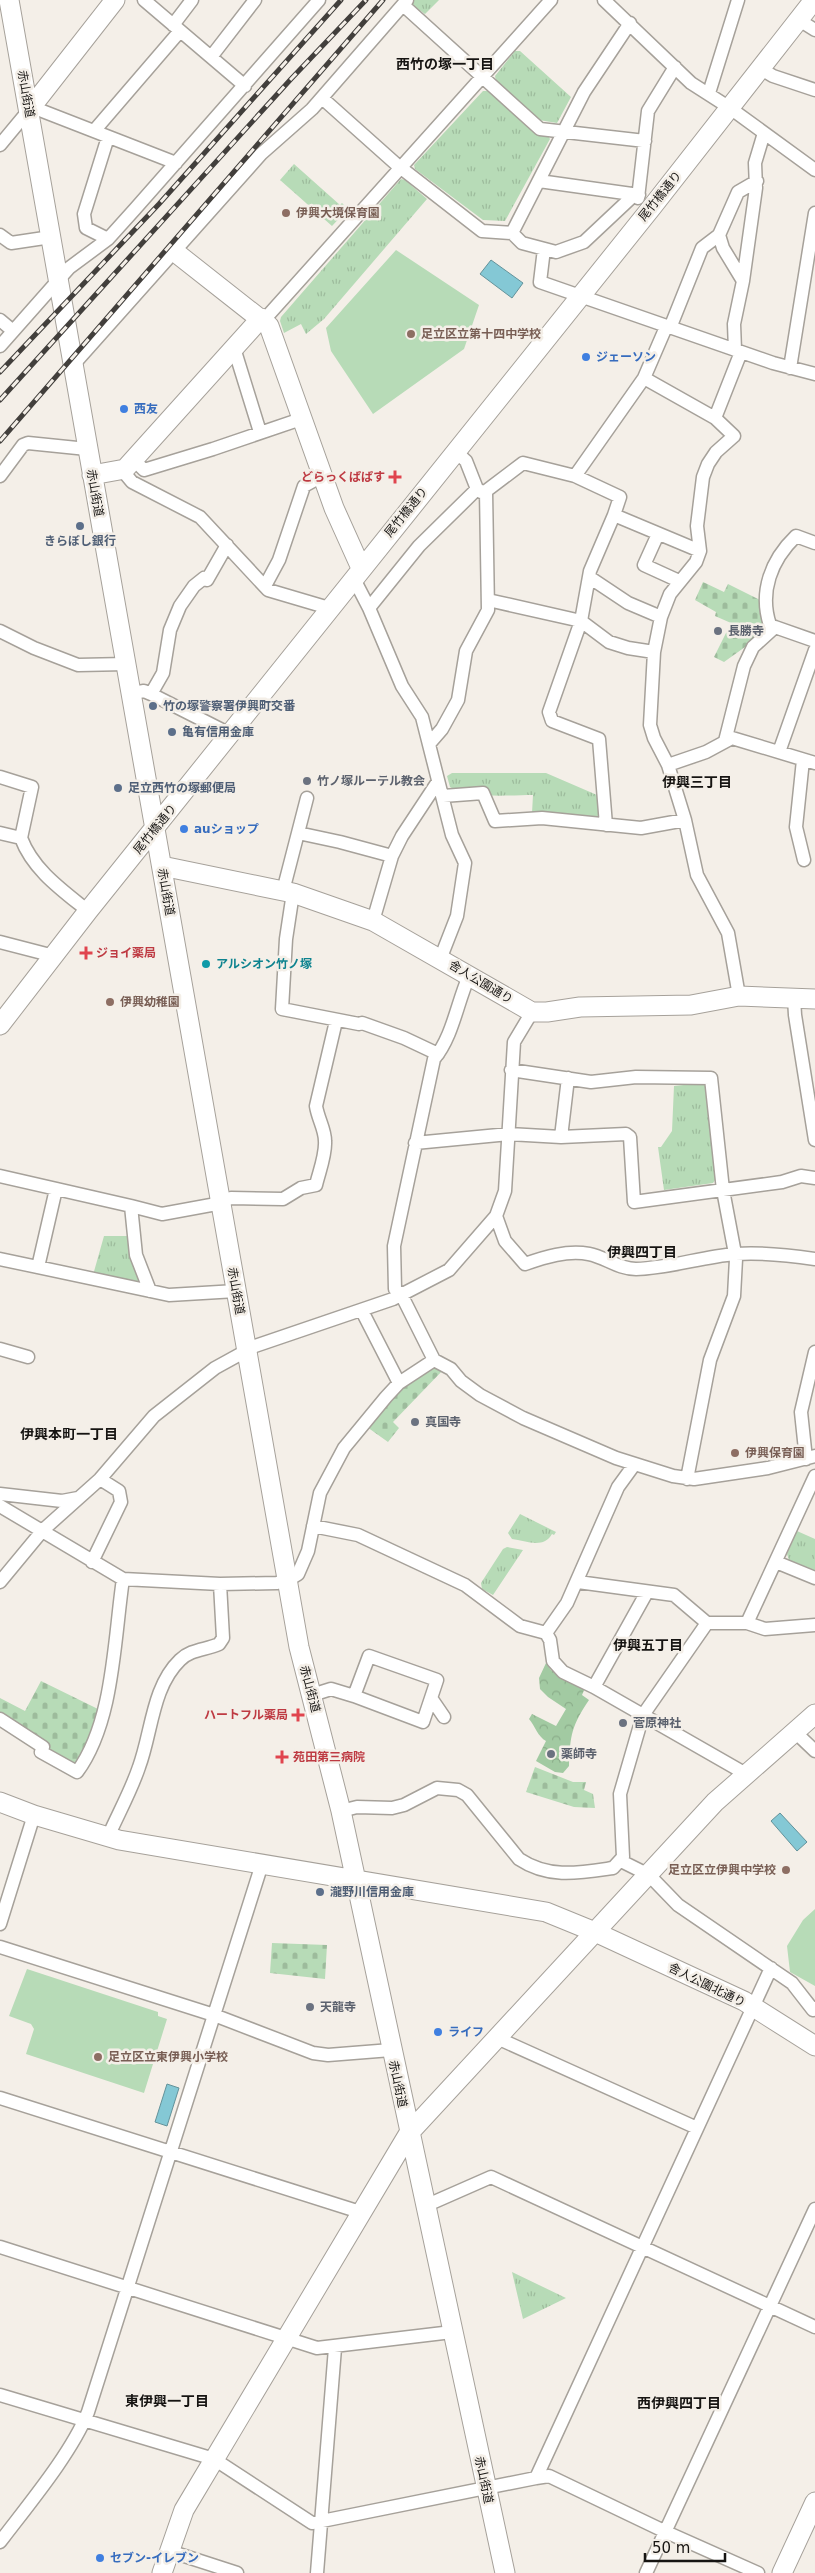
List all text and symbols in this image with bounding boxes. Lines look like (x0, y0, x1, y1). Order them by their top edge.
district label: 西竹の塚一丁目 (396, 56, 494, 72)
street label: 赤山街道 (15, 69, 37, 119)
street label: 尾竹橋通り (636, 168, 684, 224)
place label: 伊興大境保育園 (296, 206, 380, 220)
marker: 伊興大境保育園 (280, 207, 292, 219)
place label: 足立区立第十四中学校 (421, 327, 541, 341)
marker: 足立区立第十四中学校 (405, 328, 417, 340)
place label: ジェーソン (596, 350, 656, 364)
marker: ジェーソン (580, 351, 592, 363)
place label: 西友 (134, 402, 158, 416)
marker: 西友 (118, 403, 130, 415)
street label: 赤山街道 (84, 468, 106, 518)
place label: どらっくぱぱす (301, 470, 385, 484)
marker: どらっくぱぱす (389, 471, 401, 483)
street label: 尾竹橋通り (382, 484, 430, 540)
marker: きらぼし銀行 (74, 520, 86, 532)
place label: きらぼし銀行 (44, 534, 116, 548)
place label: 長勝寺 (728, 624, 764, 638)
marker: 長勝寺 (712, 625, 724, 637)
place label: 竹の塚警察署伊興町交番 (163, 699, 296, 713)
marker: 竹の塚警察署伊興町交番 (147, 700, 159, 712)
place label: 亀有信用金庫 (182, 725, 254, 739)
marker: 亀有信用金庫 (166, 726, 178, 738)
place label: 竹ノ塚ルーテル教会 (317, 774, 425, 788)
district label: 伊興三丁目 (662, 774, 732, 790)
marker: 竹ノ塚ルーテル教会 (301, 775, 313, 787)
place label: 足立西竹の塚郵便局 (128, 781, 236, 795)
marker: 足立西竹の塚郵便局 (112, 782, 124, 794)
street label: 尾竹橋通り (131, 801, 179, 857)
place label: auショップ (194, 822, 259, 836)
marker: auショップ (178, 823, 190, 835)
street label: 赤山街道 (155, 867, 177, 917)
place label: ジョイ薬局 (96, 946, 156, 960)
marker: ジョイ薬局 (80, 947, 92, 959)
place label: アルシオン竹ノ塚 (216, 957, 312, 971)
street label: 舎人公園通り (447, 957, 515, 1007)
marker: アルシオン竹ノ塚 (200, 958, 212, 970)
place label: 伊興幼稚園 (120, 995, 180, 1009)
marker: 伊興幼稚園 (104, 996, 116, 1008)
district label: 伊興四丁目 (607, 1244, 677, 1260)
street label: 赤山街道 (225, 1266, 247, 1316)
place label: 真国寺 (425, 1415, 461, 1429)
marker: 真国寺 (409, 1416, 421, 1428)
district label: 伊興本町一丁目 (20, 1426, 118, 1442)
place label: 伊興保育園 (745, 1446, 805, 1460)
marker: 伊興保育園 (729, 1447, 741, 1459)
district label: 伊興五丁目 (613, 1637, 683, 1653)
street label: 赤山街道 (297, 1664, 323, 1714)
place label: ハートフル薬局 (204, 1708, 288, 1722)
marker: ハートフル薬局 (292, 1709, 304, 1721)
place label: 菅原神社 (633, 1716, 681, 1730)
marker: 菅原神社 (617, 1717, 629, 1729)
place label: 薬師寺 (561, 1747, 597, 1761)
marker: 薬師寺 (545, 1748, 557, 1760)
marker: 苑田第三病院 (275, 1750, 289, 1764)
place label: 苑田第三病院 (293, 1750, 365, 1764)
place label: 足立区立伊興中学校 (668, 1863, 776, 1877)
marker: 足立区立伊興中学校 (780, 1864, 792, 1876)
place label: 瀧野川信用金庫 (330, 1885, 414, 1899)
marker: 瀧野川信用金庫 (314, 1886, 326, 1898)
street label: 舎人公園北通り (666, 1960, 748, 2010)
place label: 天龍寺 (320, 2000, 356, 2014)
marker: 天龍寺 (304, 2001, 316, 2013)
place label: ライフ (448, 2025, 484, 2039)
marker: ライフ (432, 2026, 444, 2038)
place label: 足立区立東伊興小学校 (108, 2050, 228, 2064)
marker: 足立区立東伊興小学校 (92, 2051, 104, 2063)
street label: 赤山街道 (386, 2059, 410, 2109)
district label: 東伊興一丁目 (125, 2393, 209, 2409)
district label: 西伊興四丁目 (637, 2395, 721, 2411)
street label: 赤山街道 (472, 2455, 496, 2505)
scale bar (645, 2530, 725, 2562)
text: 50 m (652, 2539, 690, 2557)
place label: セブン-イレブン (110, 2551, 199, 2565)
marker: セブン-イレブン (94, 2552, 106, 2564)

